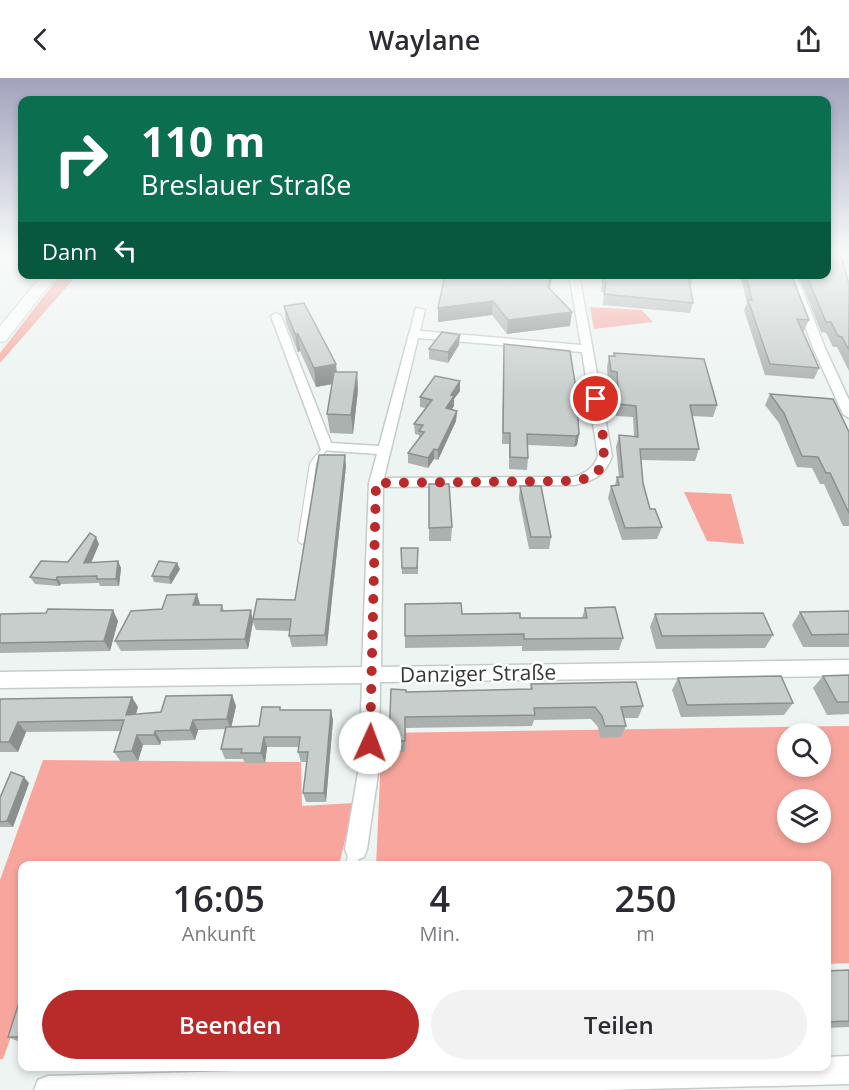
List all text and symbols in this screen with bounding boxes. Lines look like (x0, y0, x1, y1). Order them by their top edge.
text: Waylane (369, 21, 480, 58)
icon: back (24, 23, 57, 56)
icon: share (792, 23, 825, 56)
text: 110 m (141, 112, 265, 169)
icon: right (42, 120, 120, 198)
text: Breslauer Straße (141, 166, 352, 203)
icon: left (109, 234, 142, 267)
text: Dann (42, 236, 97, 266)
pin (570, 373, 621, 424)
icon: arrive (579, 382, 612, 415)
street label: Danziger Straße (400, 658, 556, 688)
position arrow (338, 711, 402, 775)
map controls (777, 723, 831, 843)
button: search (777, 723, 831, 777)
button: layers (777, 789, 831, 843)
text: 16:05 (173, 874, 265, 923)
text: 4 (429, 874, 450, 923)
text: 250 (615, 874, 676, 923)
text: Ankunft (182, 920, 256, 947)
text: Min. (419, 920, 460, 947)
text: m (636, 920, 655, 947)
button: Beenden (42, 990, 419, 1059)
button: Teilen (431, 990, 807, 1059)

